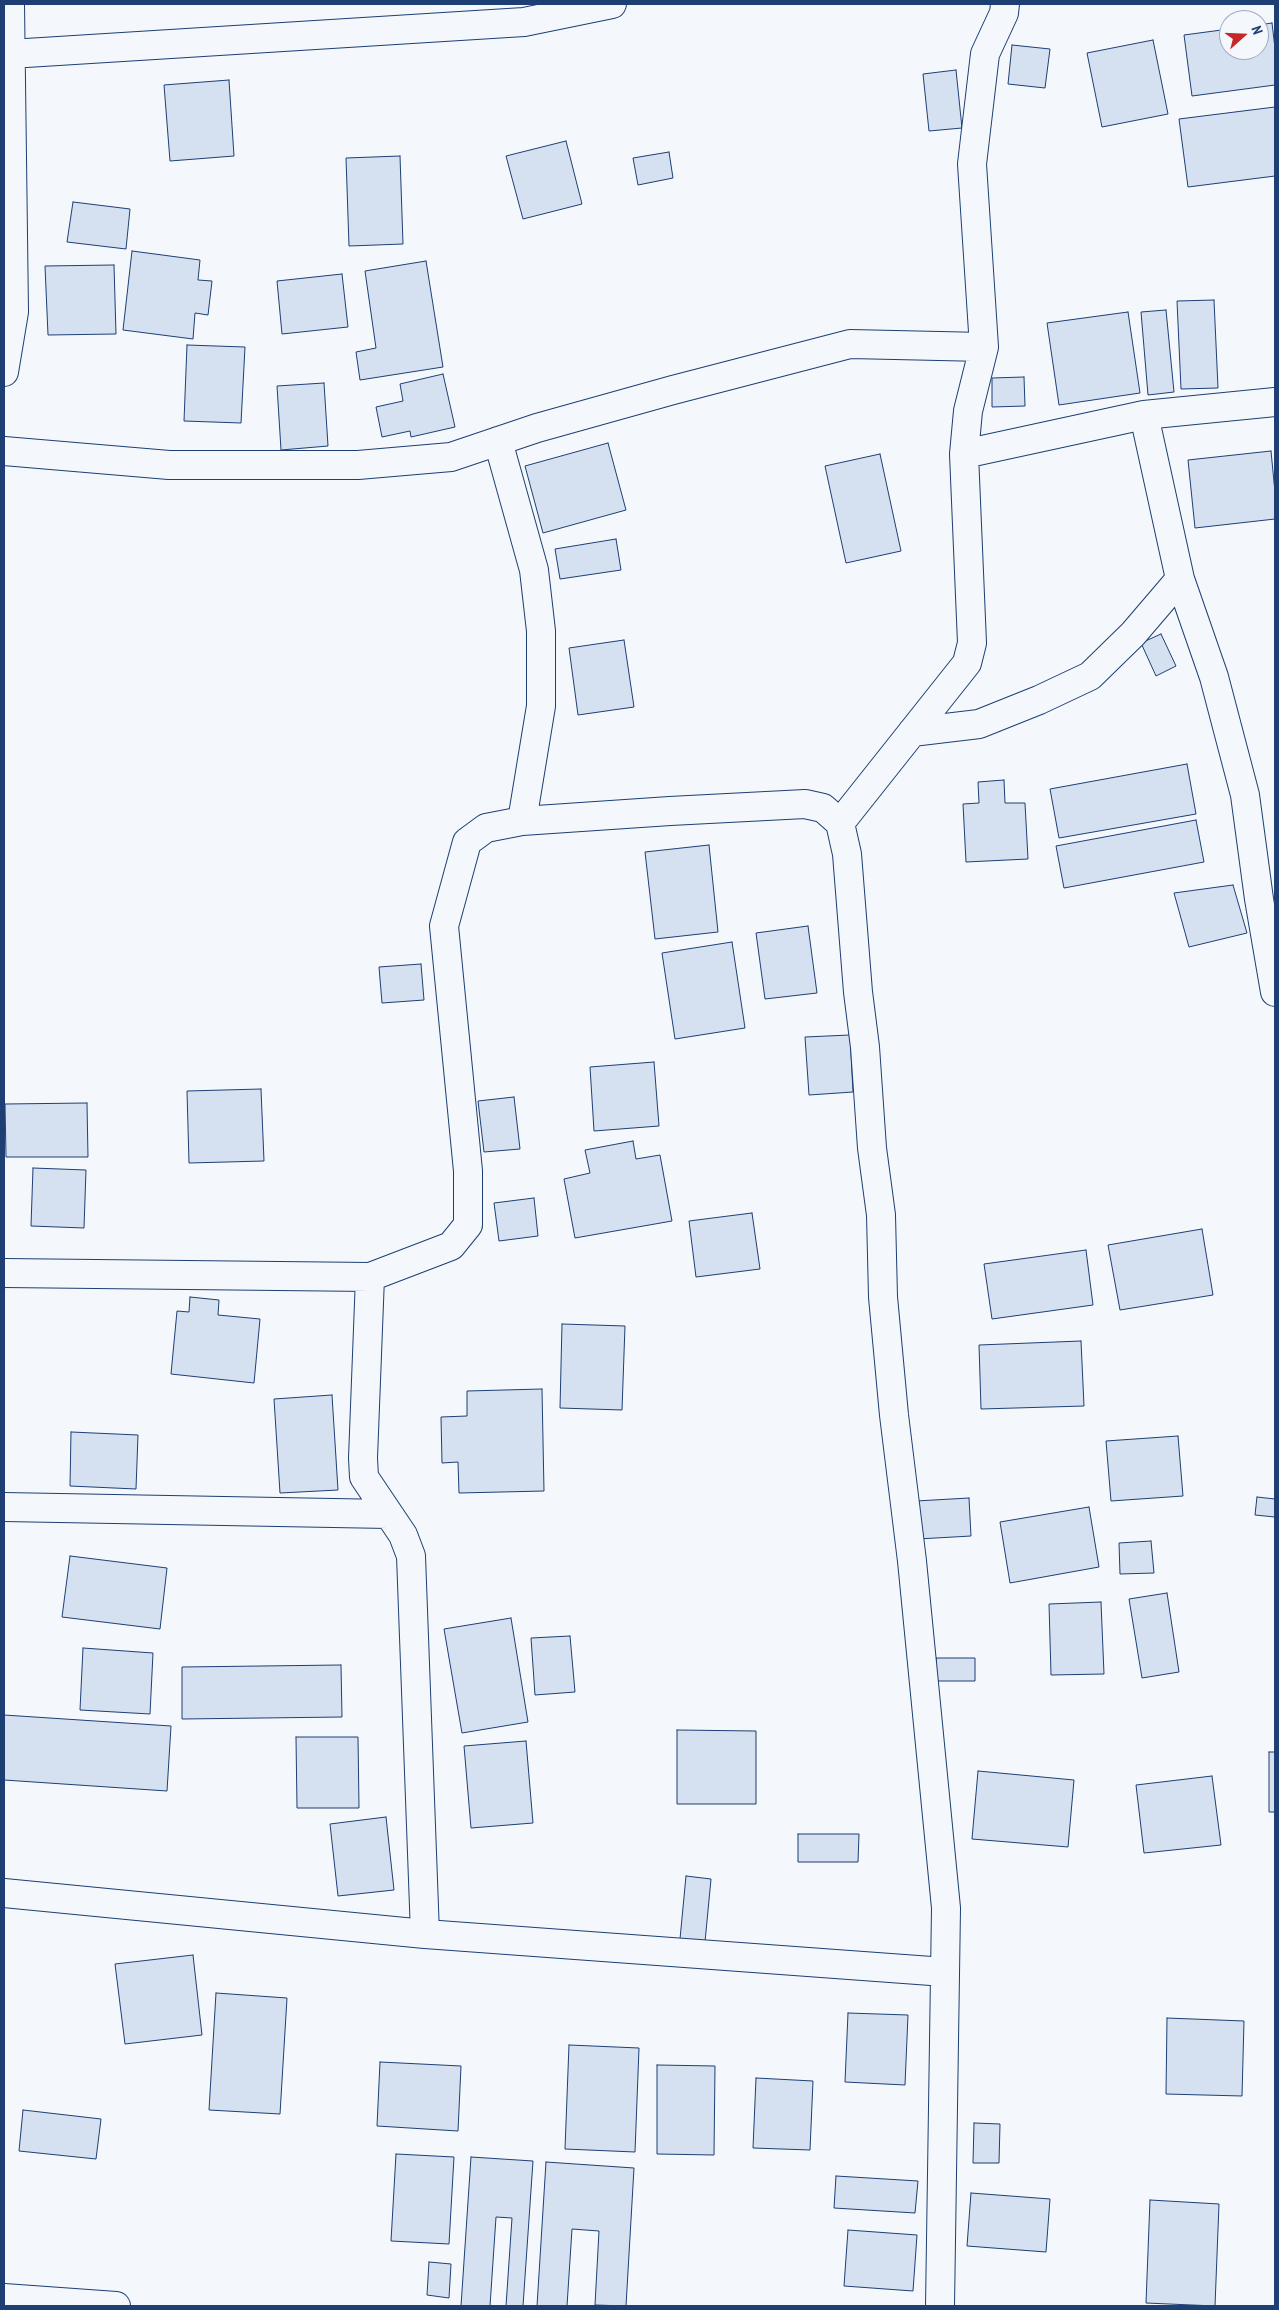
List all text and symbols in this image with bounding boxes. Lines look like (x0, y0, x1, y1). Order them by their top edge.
north arrow (1219, 10, 1269, 60)
text: N (1247, 24, 1267, 37)

